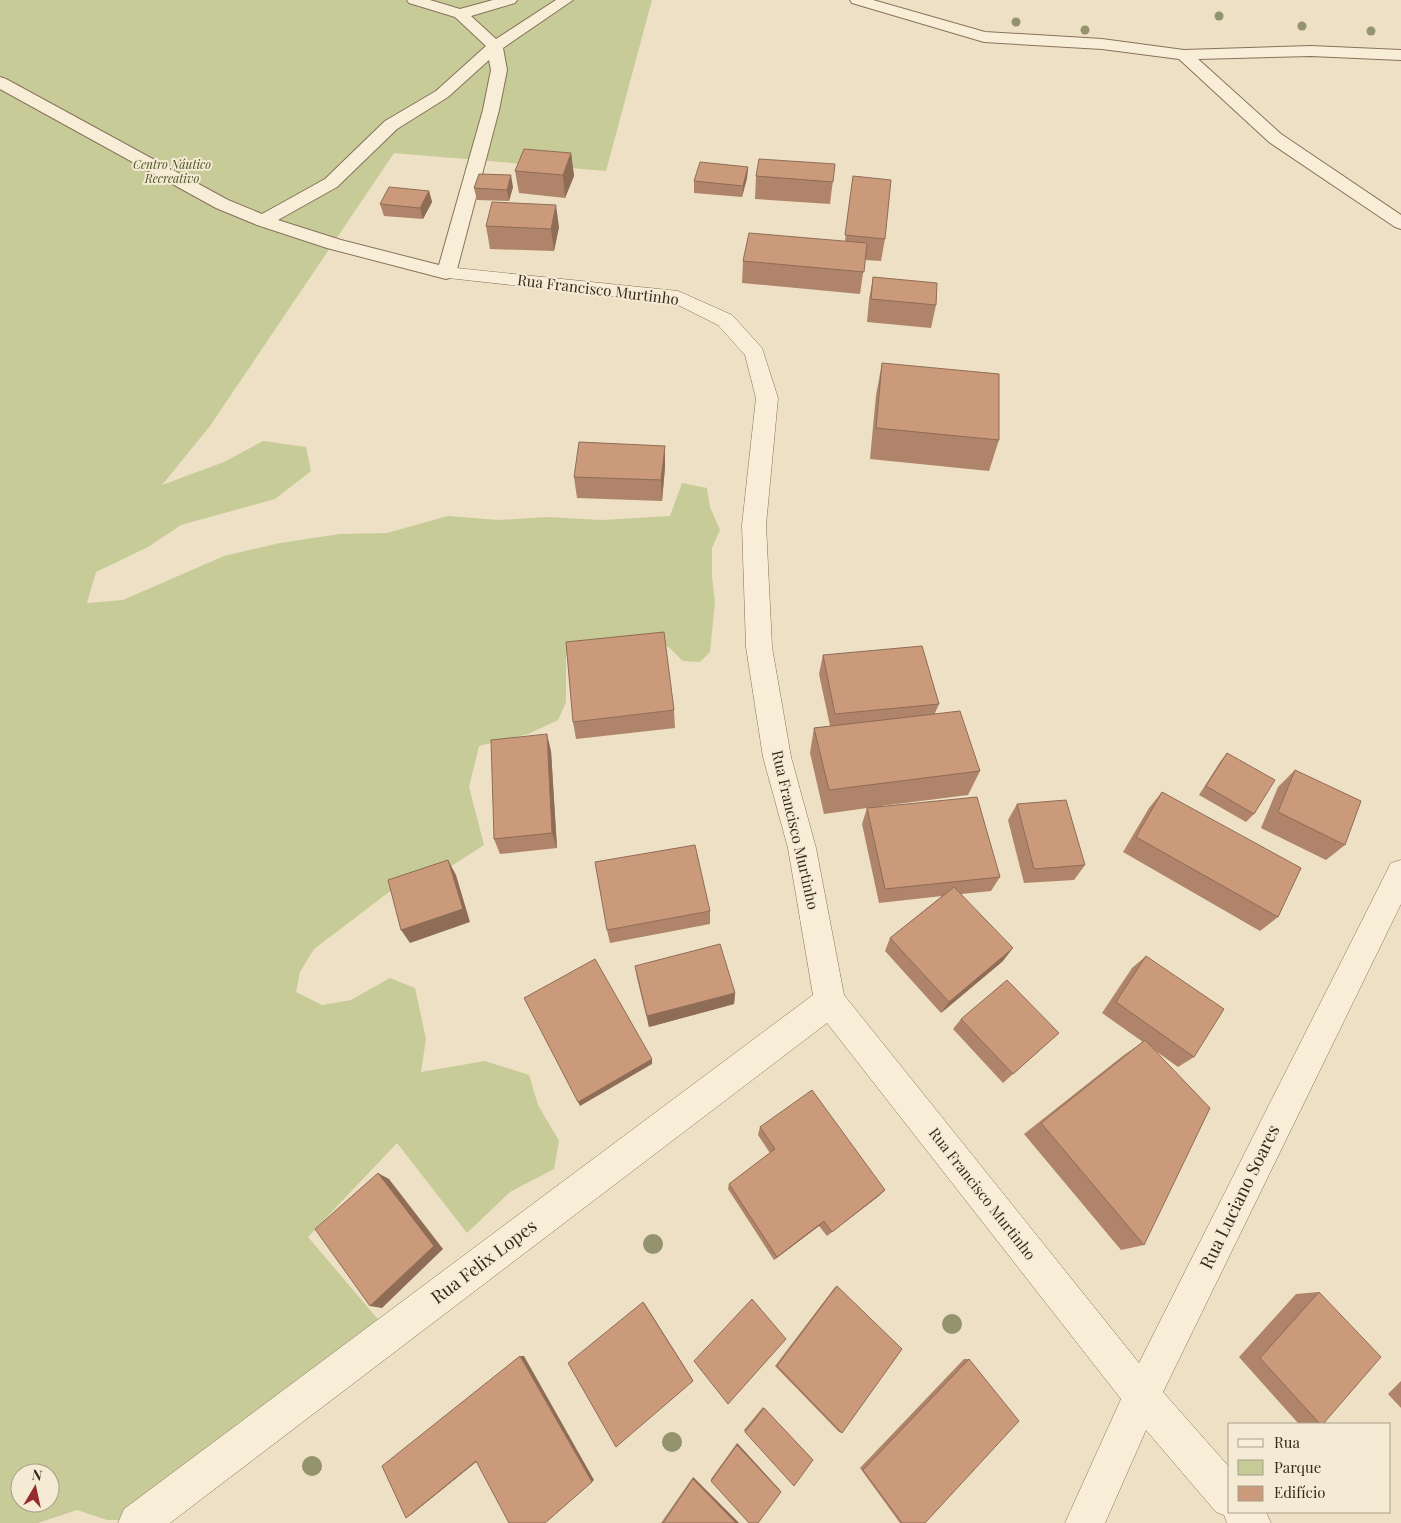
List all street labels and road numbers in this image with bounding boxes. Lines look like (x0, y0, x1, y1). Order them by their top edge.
street label: Rua Francisco Murtinho (516, 269, 680, 309)
street label: Rua Francisco Murtinho (768, 748, 824, 911)
street label: Rua Luciano Soares (1194, 1120, 1284, 1273)
street label: Rua Francisco Murtinho (925, 1123, 1041, 1264)
street label: Rua Felix Lopes (426, 1214, 541, 1309)

